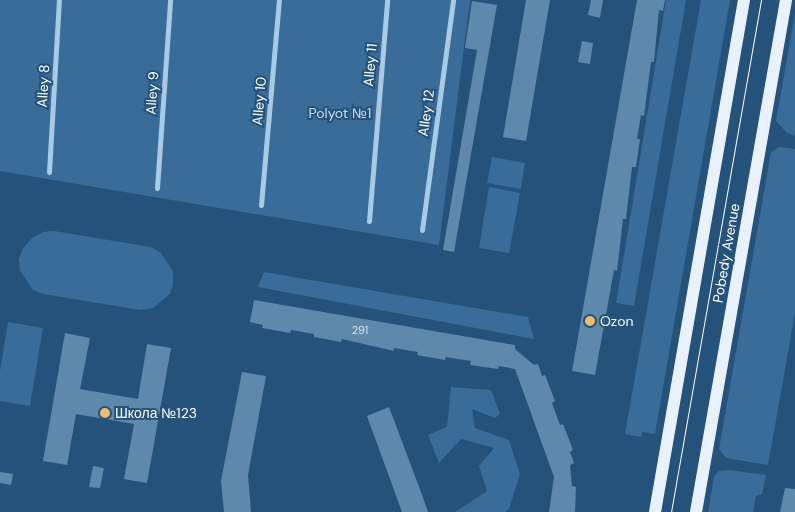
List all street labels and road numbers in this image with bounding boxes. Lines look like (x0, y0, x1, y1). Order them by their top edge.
street label: Alley 11 (360, 43, 380, 87)
street label: Alley 8 (33, 64, 53, 108)
street label: Alley 9 (142, 71, 162, 115)
street label: Alley 10 (249, 76, 269, 126)
street label: Alley 12 (414, 88, 438, 138)
street label: Pobedy Avenue (709, 202, 743, 304)

